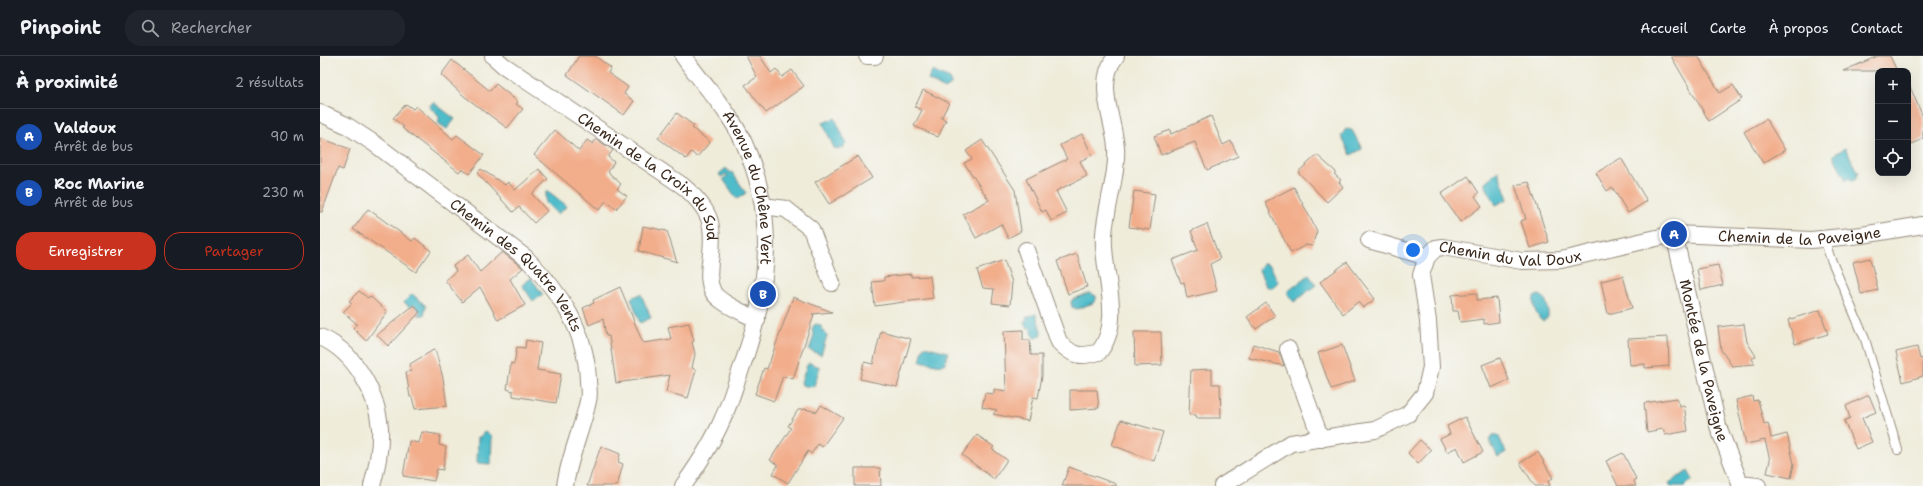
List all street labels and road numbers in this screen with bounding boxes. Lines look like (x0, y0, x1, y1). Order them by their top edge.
street label: Avenue du Chêne Vert (718, 106, 776, 265)
street label: Chemin de la Croix du Sud (573, 108, 722, 241)
street label: Chemin des Quatre Vents (446, 194, 587, 335)
street label: Chemin de la Paveigne (1718, 222, 1882, 250)
street label: Chemin du Val Doux (1437, 236, 1584, 271)
street label: Montée de la Paveigne (1675, 277, 1733, 445)

